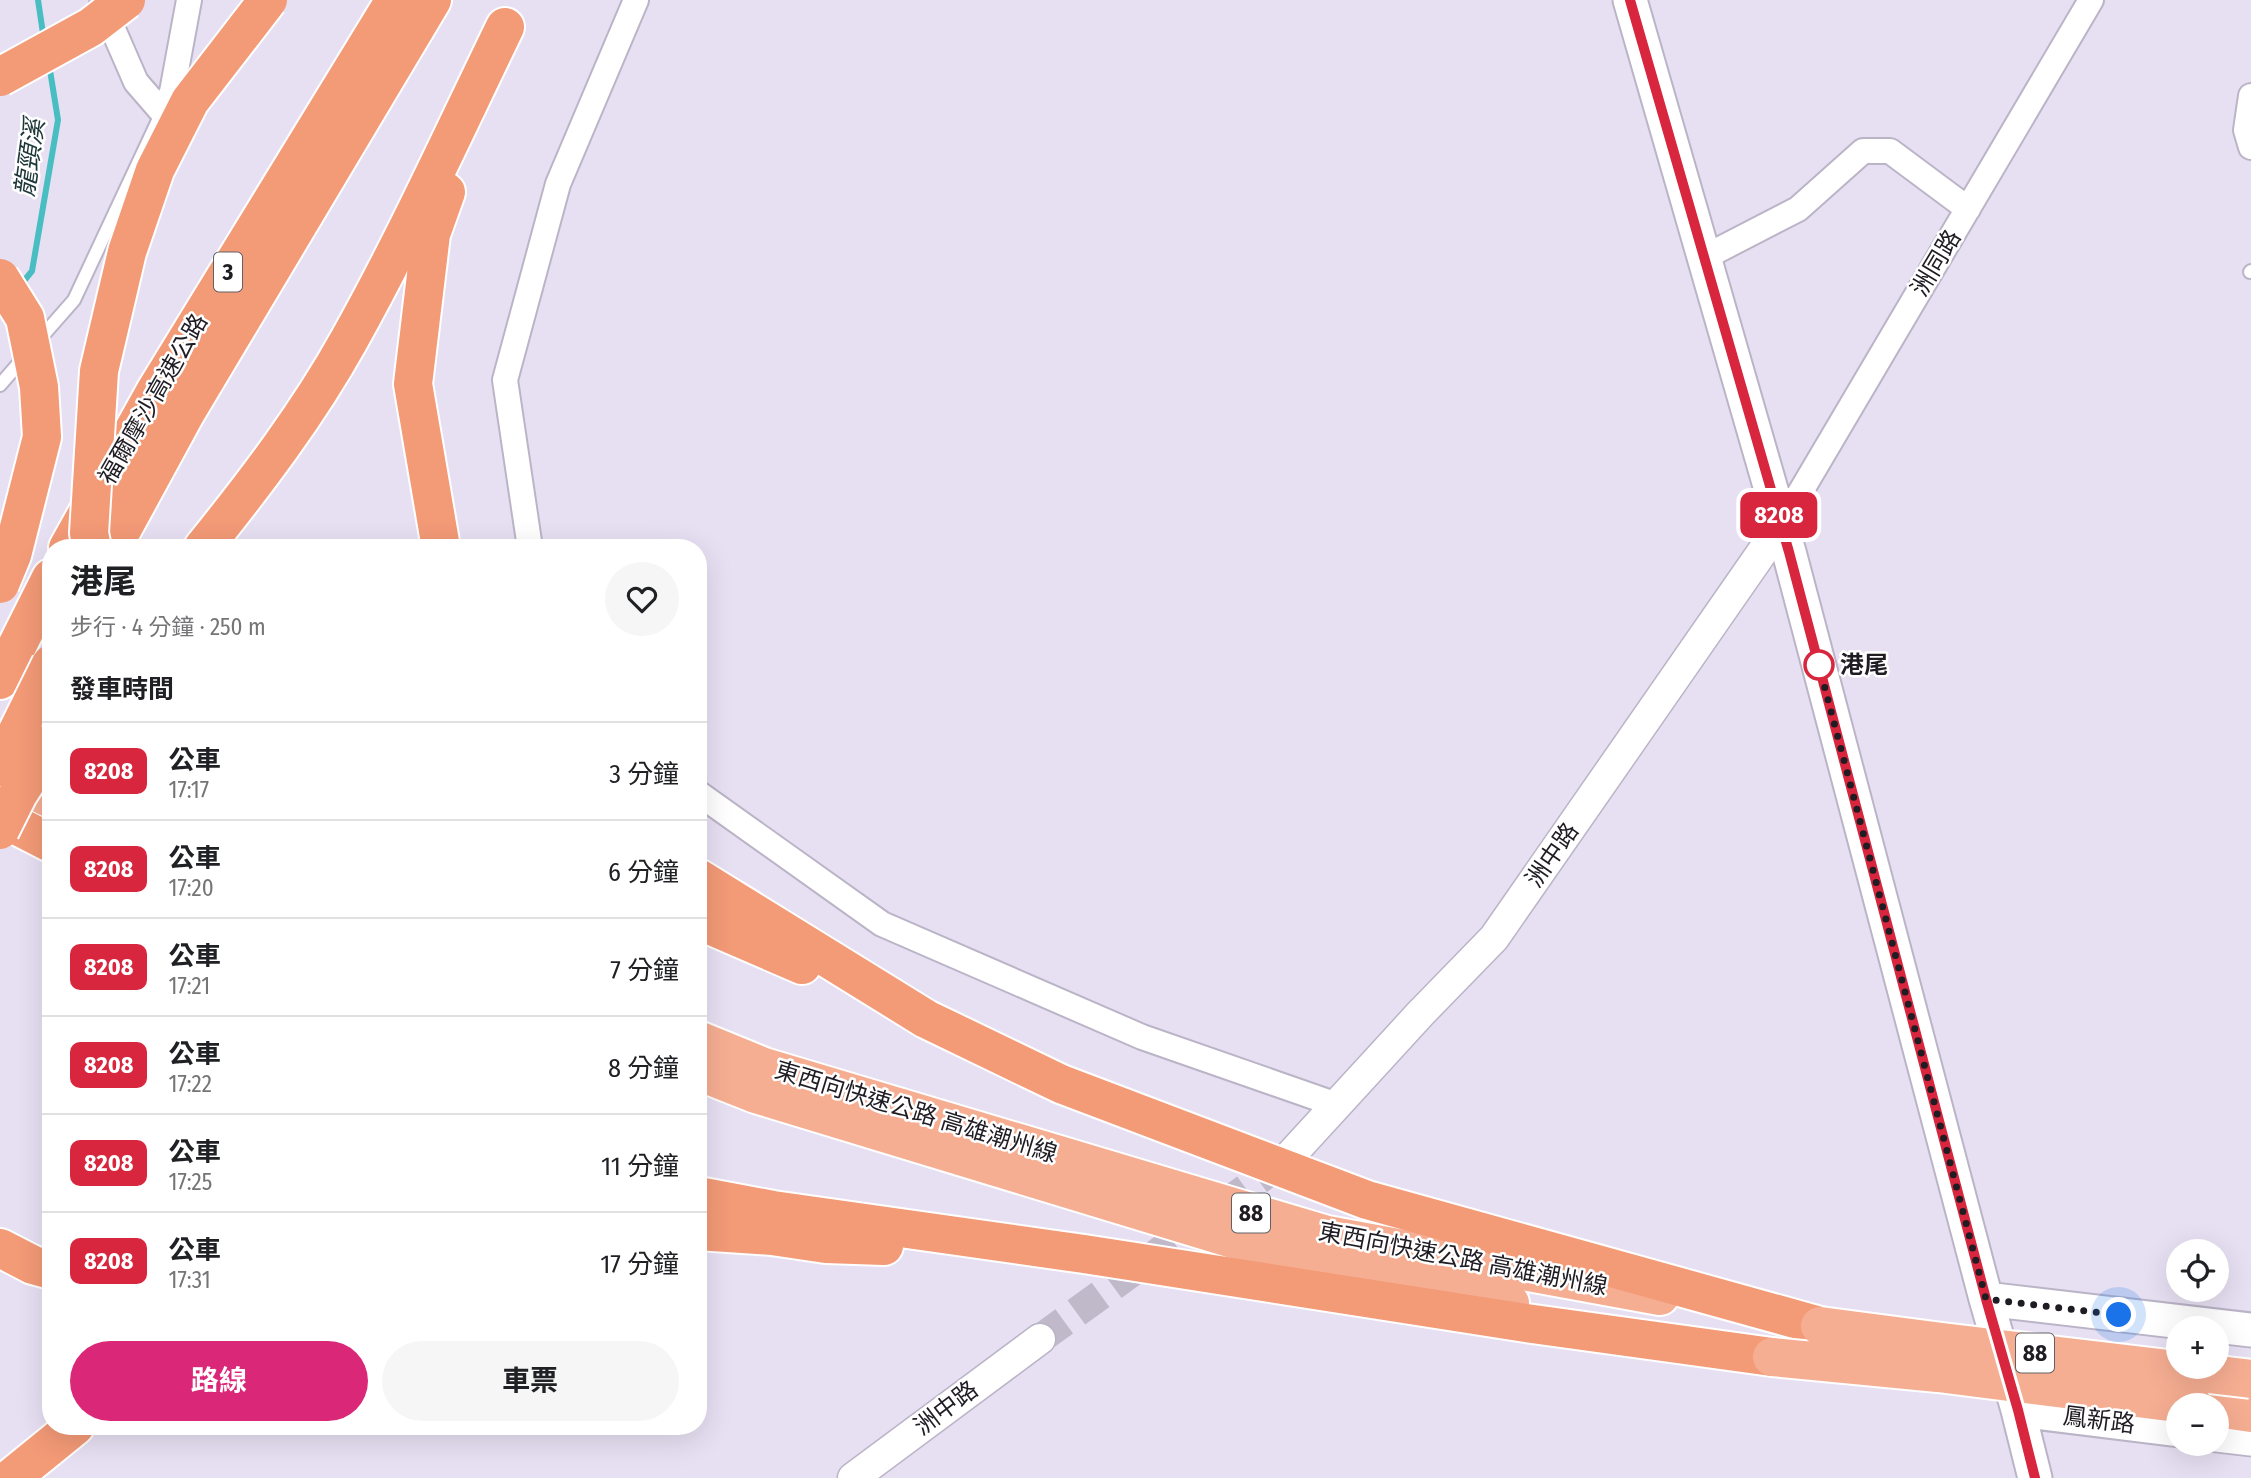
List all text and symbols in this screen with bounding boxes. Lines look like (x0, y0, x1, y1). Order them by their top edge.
water label: 龍頸溪 (9, 113, 51, 199)
street label: 洲同路 (1905, 225, 1967, 301)
road number: 3 (214, 252, 242, 292)
street label: 福爾摩沙高速公路 (93, 309, 213, 489)
line badge: 8208 (1730, 492, 1828, 538)
text: 8208 (1754, 501, 1804, 529)
text: 港尾 (70, 562, 136, 602)
button: heart (605, 562, 679, 636)
text: 步行 · 4 分鐘 · 250 m (70, 613, 266, 641)
marker: 港尾 (1804, 650, 1834, 680)
place label: 港尾 (1840, 651, 1888, 679)
text: 發車時間 (70, 674, 174, 705)
text: 公車 (168, 745, 220, 776)
text: 8208 (84, 757, 133, 785)
text: 3 分鐘 (609, 759, 679, 790)
text: 17:17 (168, 776, 209, 804)
street label: 洲中路 (1520, 817, 1584, 893)
text: 公車 (168, 843, 220, 874)
text: 8208 (84, 855, 133, 883)
text: 6 分鐘 (608, 857, 679, 888)
text: 17:20 (168, 874, 214, 902)
text: 公車 (168, 941, 220, 972)
text: 8208 (84, 953, 133, 981)
text: 7 分鐘 (610, 955, 679, 986)
text: 17:21 (168, 972, 210, 1000)
text: 公車 (168, 1039, 220, 1070)
text: 8208 (84, 1051, 133, 1079)
text: 8 分鐘 (608, 1053, 679, 1084)
street label: 東西向快速公路 高雄潮州線 (772, 1056, 1060, 1168)
text: 17:22 (168, 1070, 212, 1098)
text: 公車 (168, 1137, 220, 1168)
text: 8208 (84, 1149, 133, 1177)
text: 11 分鐘 (601, 1151, 679, 1182)
text: 17:25 (168, 1168, 212, 1196)
road number: 88 (1232, 1194, 1270, 1232)
street label: 東西向快速公路 高雄潮州線 (1316, 1217, 1610, 1301)
text: 公車 (168, 1235, 220, 1266)
map controls (2166, 1239, 2229, 1456)
button: locate (2166, 1239, 2229, 1302)
text: 8208 (84, 1247, 133, 1275)
text: 17 分鐘 (600, 1249, 679, 1280)
text: 17:31 (168, 1266, 211, 1294)
your location (2101, 1297, 2136, 1332)
button: + (2166, 1316, 2229, 1379)
road number: 88 (2016, 1334, 2054, 1372)
button: 路線 (70, 1341, 368, 1421)
button: 車票 (382, 1341, 679, 1421)
street label: 洲中路 (909, 1375, 983, 1441)
button: − (2166, 1393, 2229, 1456)
street label: 鳳新路 (2062, 1402, 2136, 1438)

